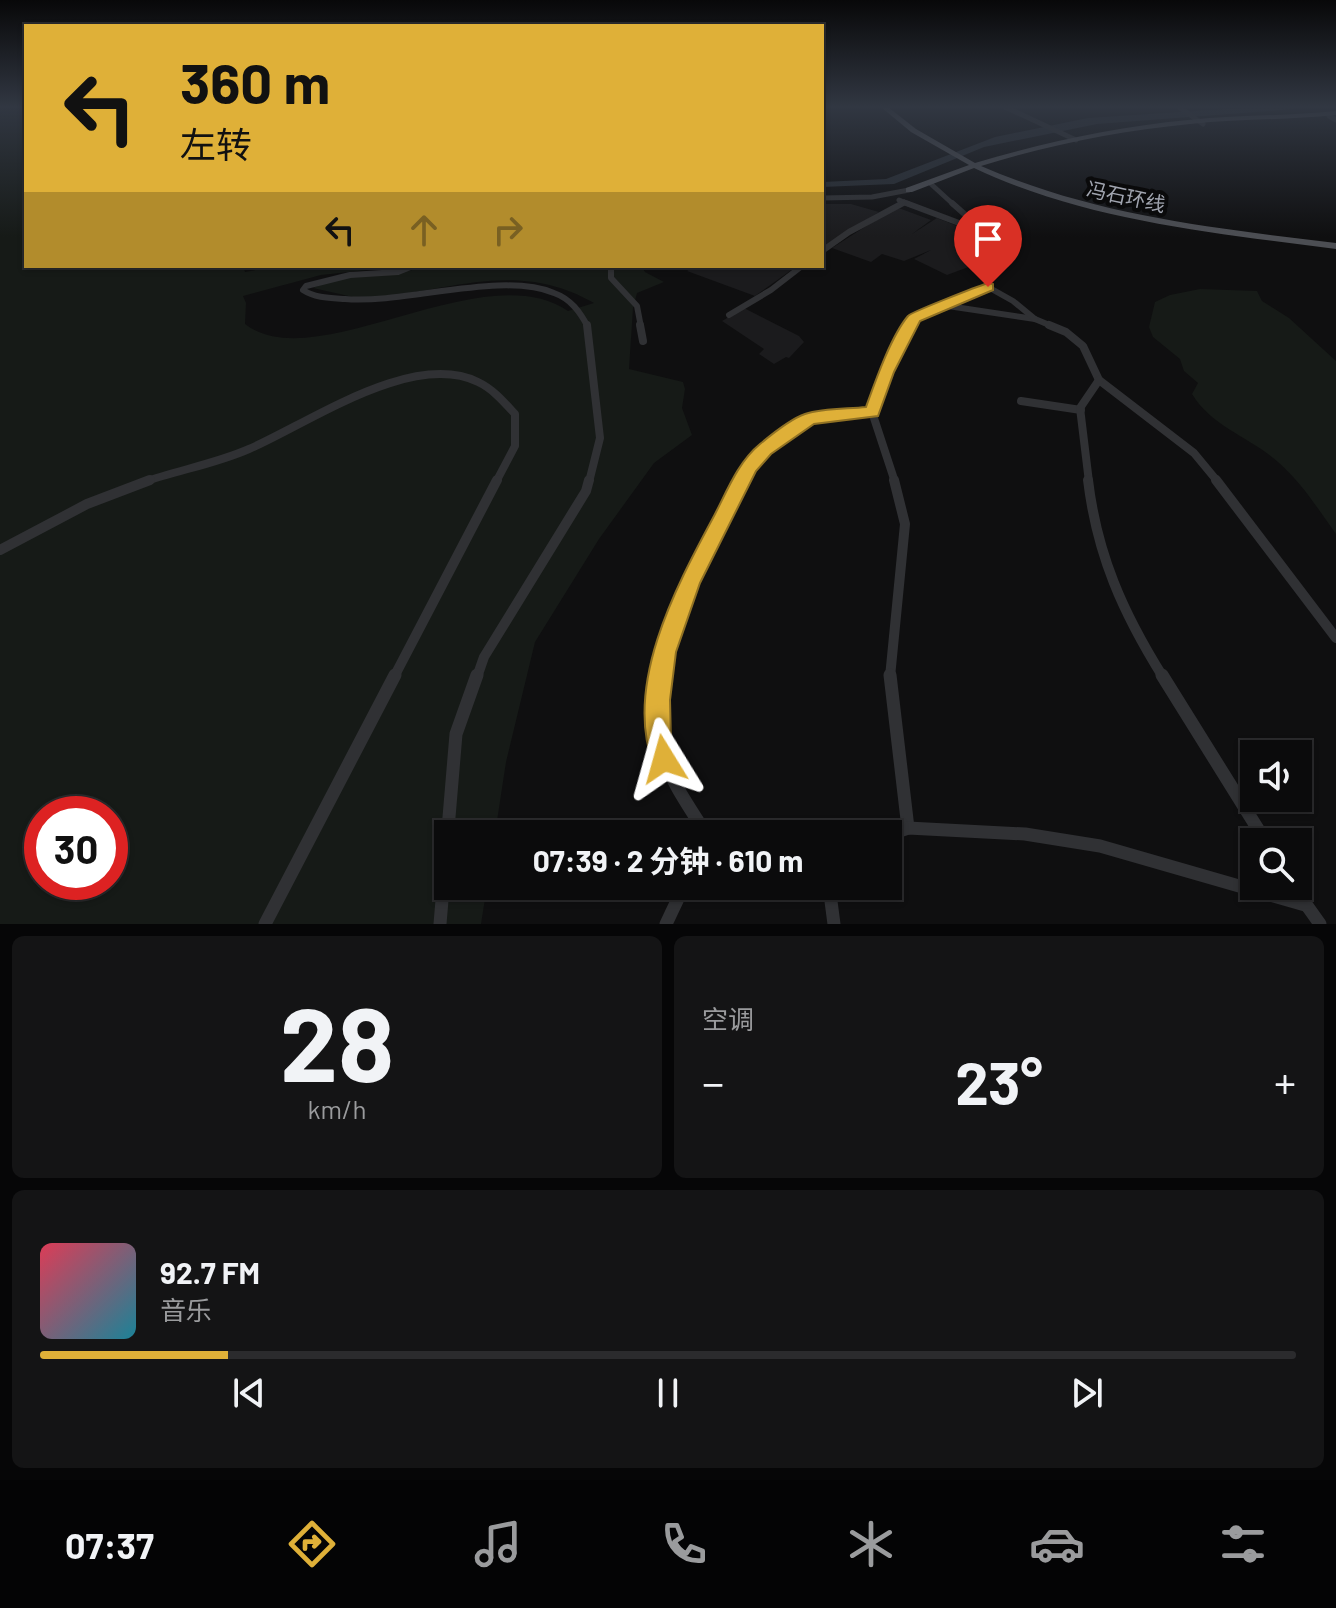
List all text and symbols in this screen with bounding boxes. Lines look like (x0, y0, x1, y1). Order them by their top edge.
text: 360 m (180, 48, 330, 115)
icon: left (48, 56, 152, 160)
text: 左转 (180, 122, 252, 165)
street label: 冯石环线 (1085, 176, 1168, 216)
pin (954, 205, 1022, 287)
icon: left (318, 208, 362, 252)
icon: ahead (402, 208, 446, 252)
icon: right (486, 208, 530, 252)
icon: arrive (966, 217, 1010, 261)
position arrow (622, 717, 706, 801)
map controls (1240, 740, 1312, 900)
button: sound (1240, 740, 1312, 812)
speed limit sign: 30 (24, 796, 128, 900)
button: search (1240, 828, 1312, 900)
text: 07:39 · 2 分钟 · 610 m (533, 842, 803, 878)
text: 28 (280, 978, 394, 1103)
text: 空调 (702, 1003, 754, 1034)
text: 23° (955, 1045, 1043, 1117)
text: − (702, 1055, 724, 1108)
text: + (1274, 1055, 1296, 1108)
text: km/h (308, 1093, 366, 1124)
text: 92.7 FM (160, 1254, 260, 1290)
text: 音乐 (160, 1294, 212, 1325)
icon: previous (227, 1371, 271, 1415)
icon: pause (646, 1371, 690, 1415)
icon: next (1065, 1371, 1109, 1415)
icon: directions (284, 1516, 340, 1572)
icon: music (470, 1516, 526, 1572)
icon: phone (656, 1516, 712, 1572)
icon: climate (843, 1516, 899, 1572)
icon: car (1029, 1516, 1085, 1572)
icon: filters (1215, 1516, 1271, 1572)
text: 07:37 (65, 1523, 154, 1566)

